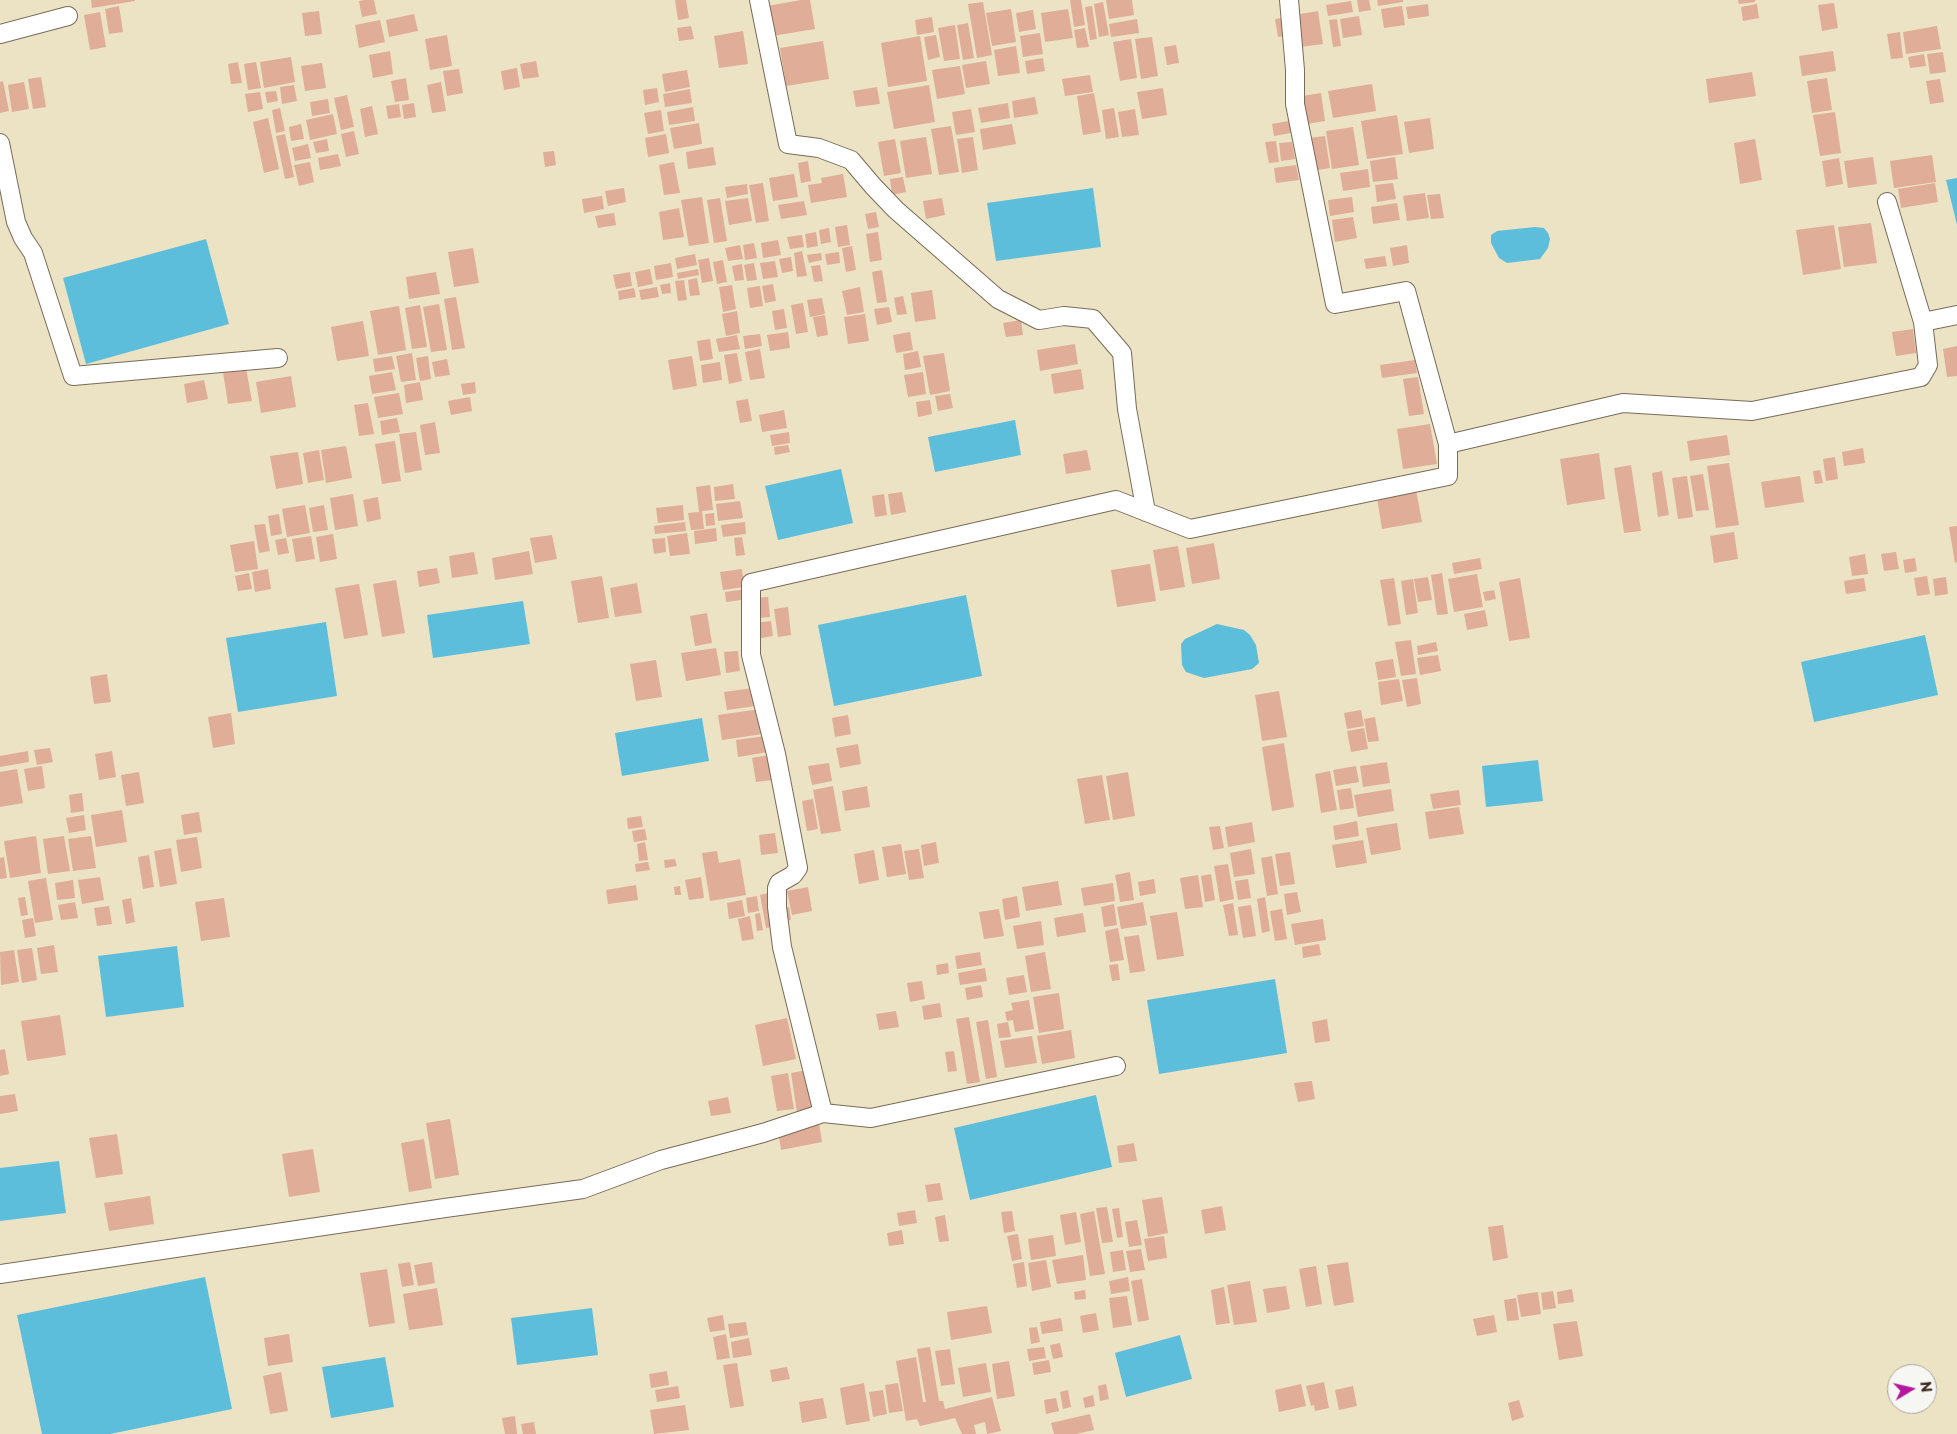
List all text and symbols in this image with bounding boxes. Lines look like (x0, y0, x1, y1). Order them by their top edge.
north arrow (1887, 1364, 1937, 1414)
text: N (1915, 1380, 1938, 1394)

